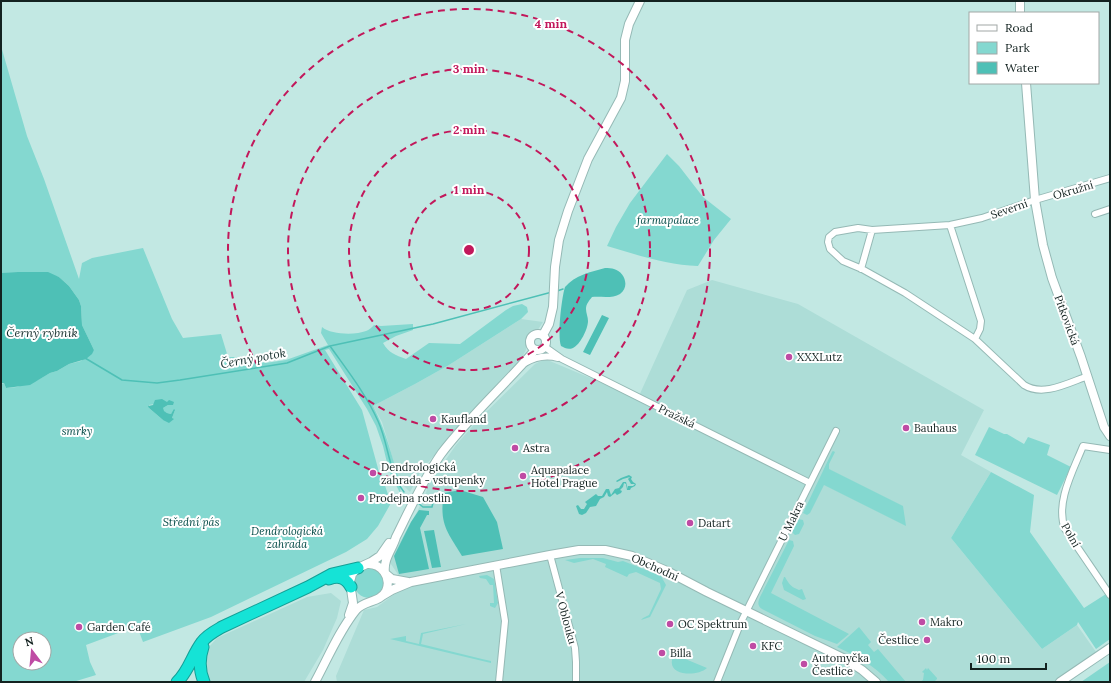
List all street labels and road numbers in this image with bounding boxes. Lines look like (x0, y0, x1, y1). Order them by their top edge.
street label: Okružní (1051, 178, 1095, 202)
street label: Severní (989, 196, 1029, 222)
street label: Pitkovická (1051, 293, 1083, 347)
street label: Pražská (656, 401, 698, 431)
street label: U Makra (775, 498, 807, 543)
street label: Polní (1058, 520, 1084, 550)
street label: Obchodní (629, 550, 681, 584)
street label: V Oblouku (552, 589, 580, 646)

